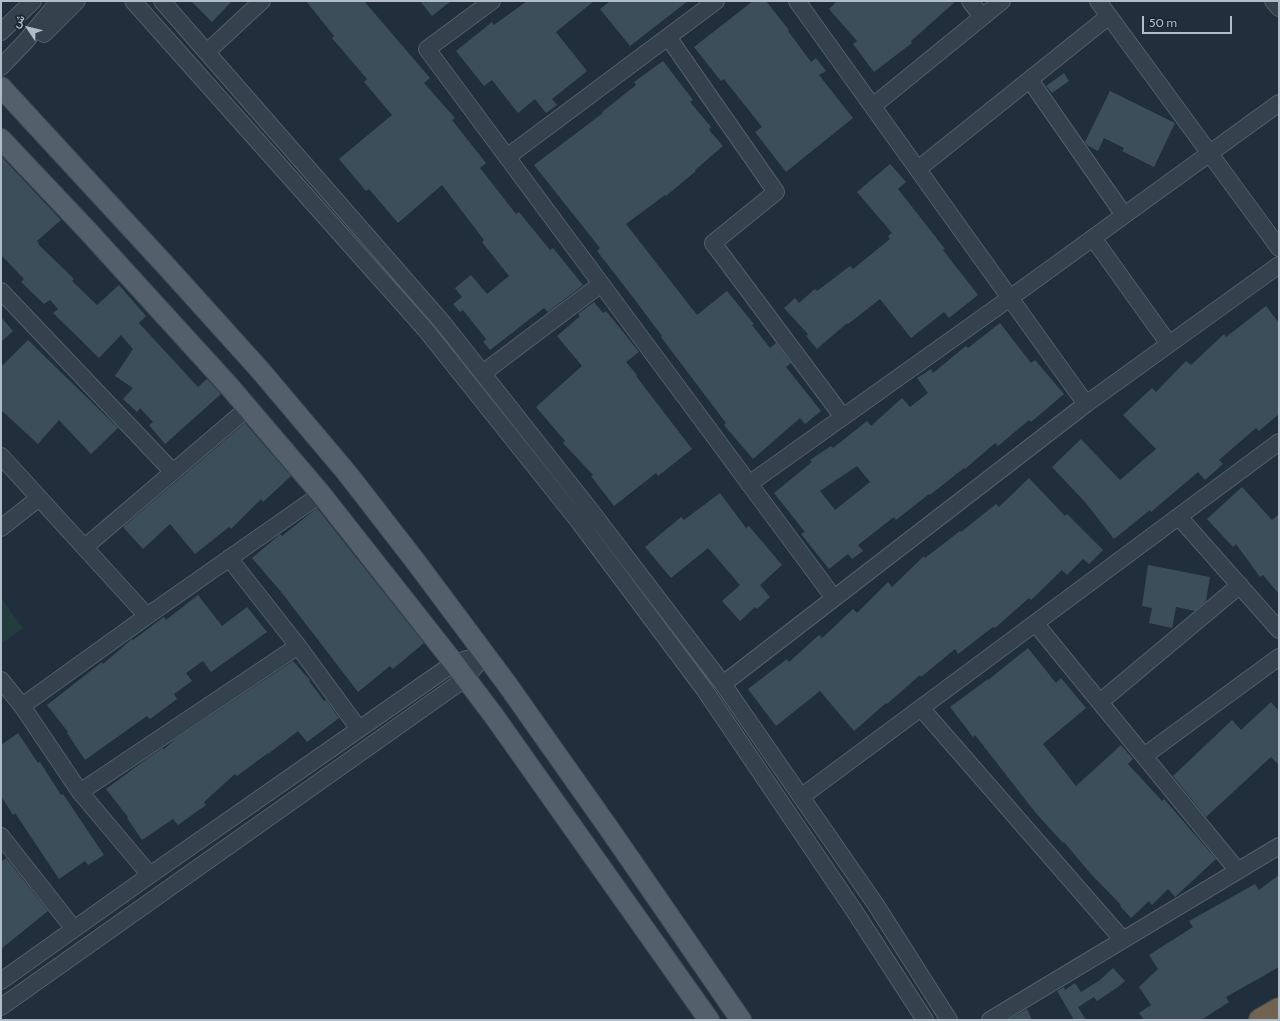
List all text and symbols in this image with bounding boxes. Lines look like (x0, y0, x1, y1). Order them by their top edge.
north arrow (8, 8, 48, 48)
scale bar (1144, 8, 1234, 34)
text: ش (9, 12, 28, 31)
text: 50 m (1149, 15, 1177, 30)

